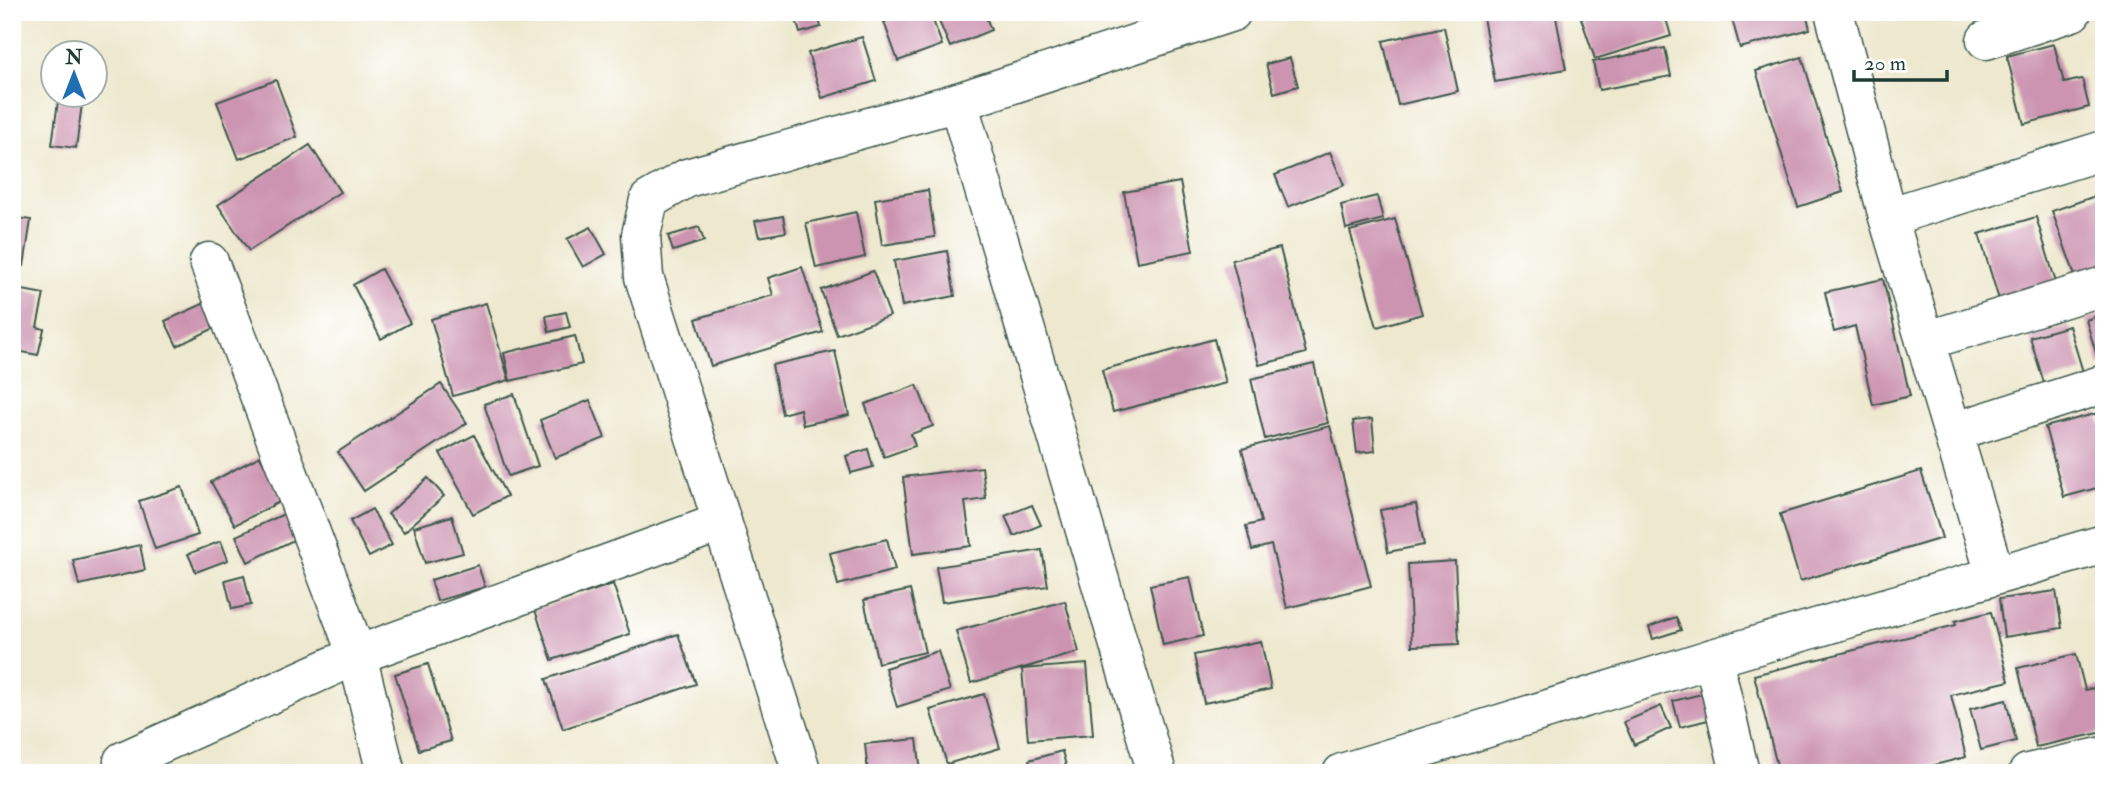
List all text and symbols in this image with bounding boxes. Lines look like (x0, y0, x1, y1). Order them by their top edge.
north arrow (38, 38, 108, 108)
scale bar (1854, 38, 1946, 82)
text: N (64, 46, 83, 70)
text: 20 m (1864, 50, 1906, 77)

